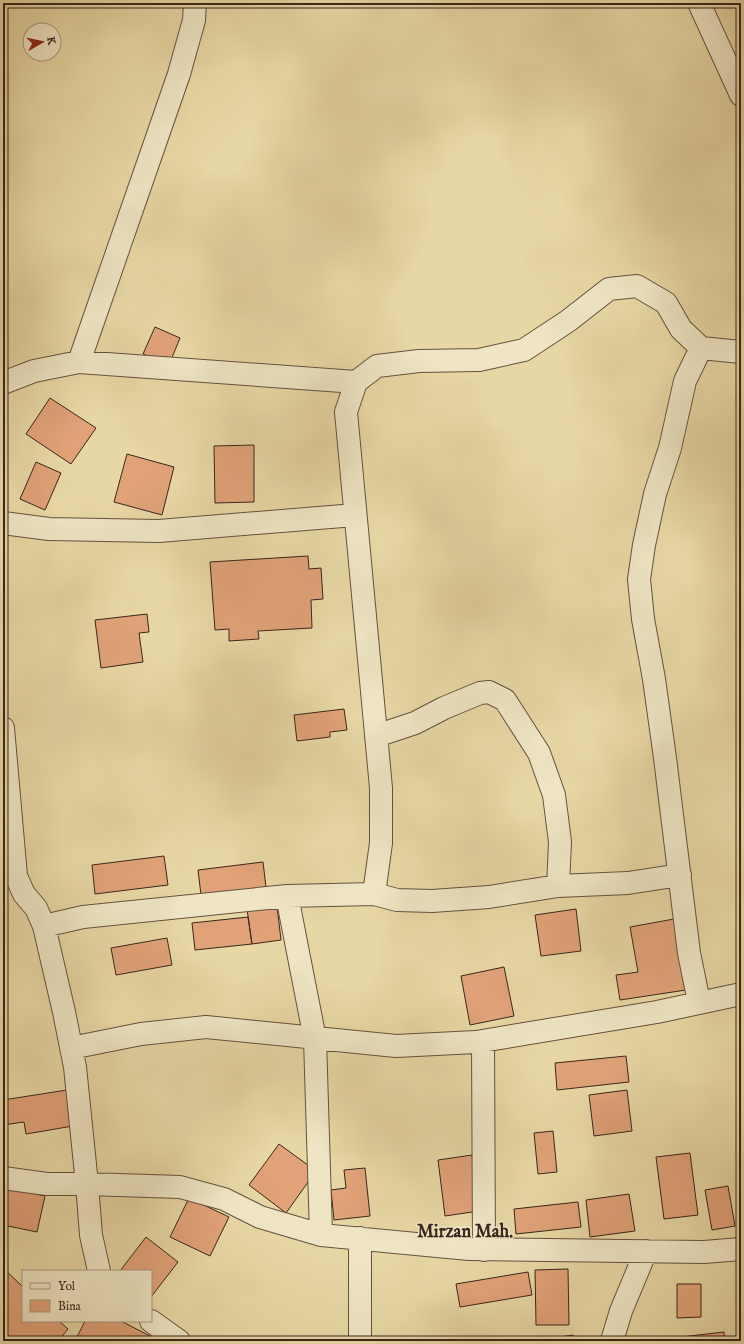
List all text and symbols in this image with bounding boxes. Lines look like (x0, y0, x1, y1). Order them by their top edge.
north arrow (22, 22, 62, 62)
text: K (43, 36, 59, 47)
district label: Mirzan Mah. (417, 1221, 513, 1244)
legend (22, 1270, 152, 1322)
text: Yol (58, 1279, 76, 1294)
text: Bina (58, 1299, 82, 1314)

